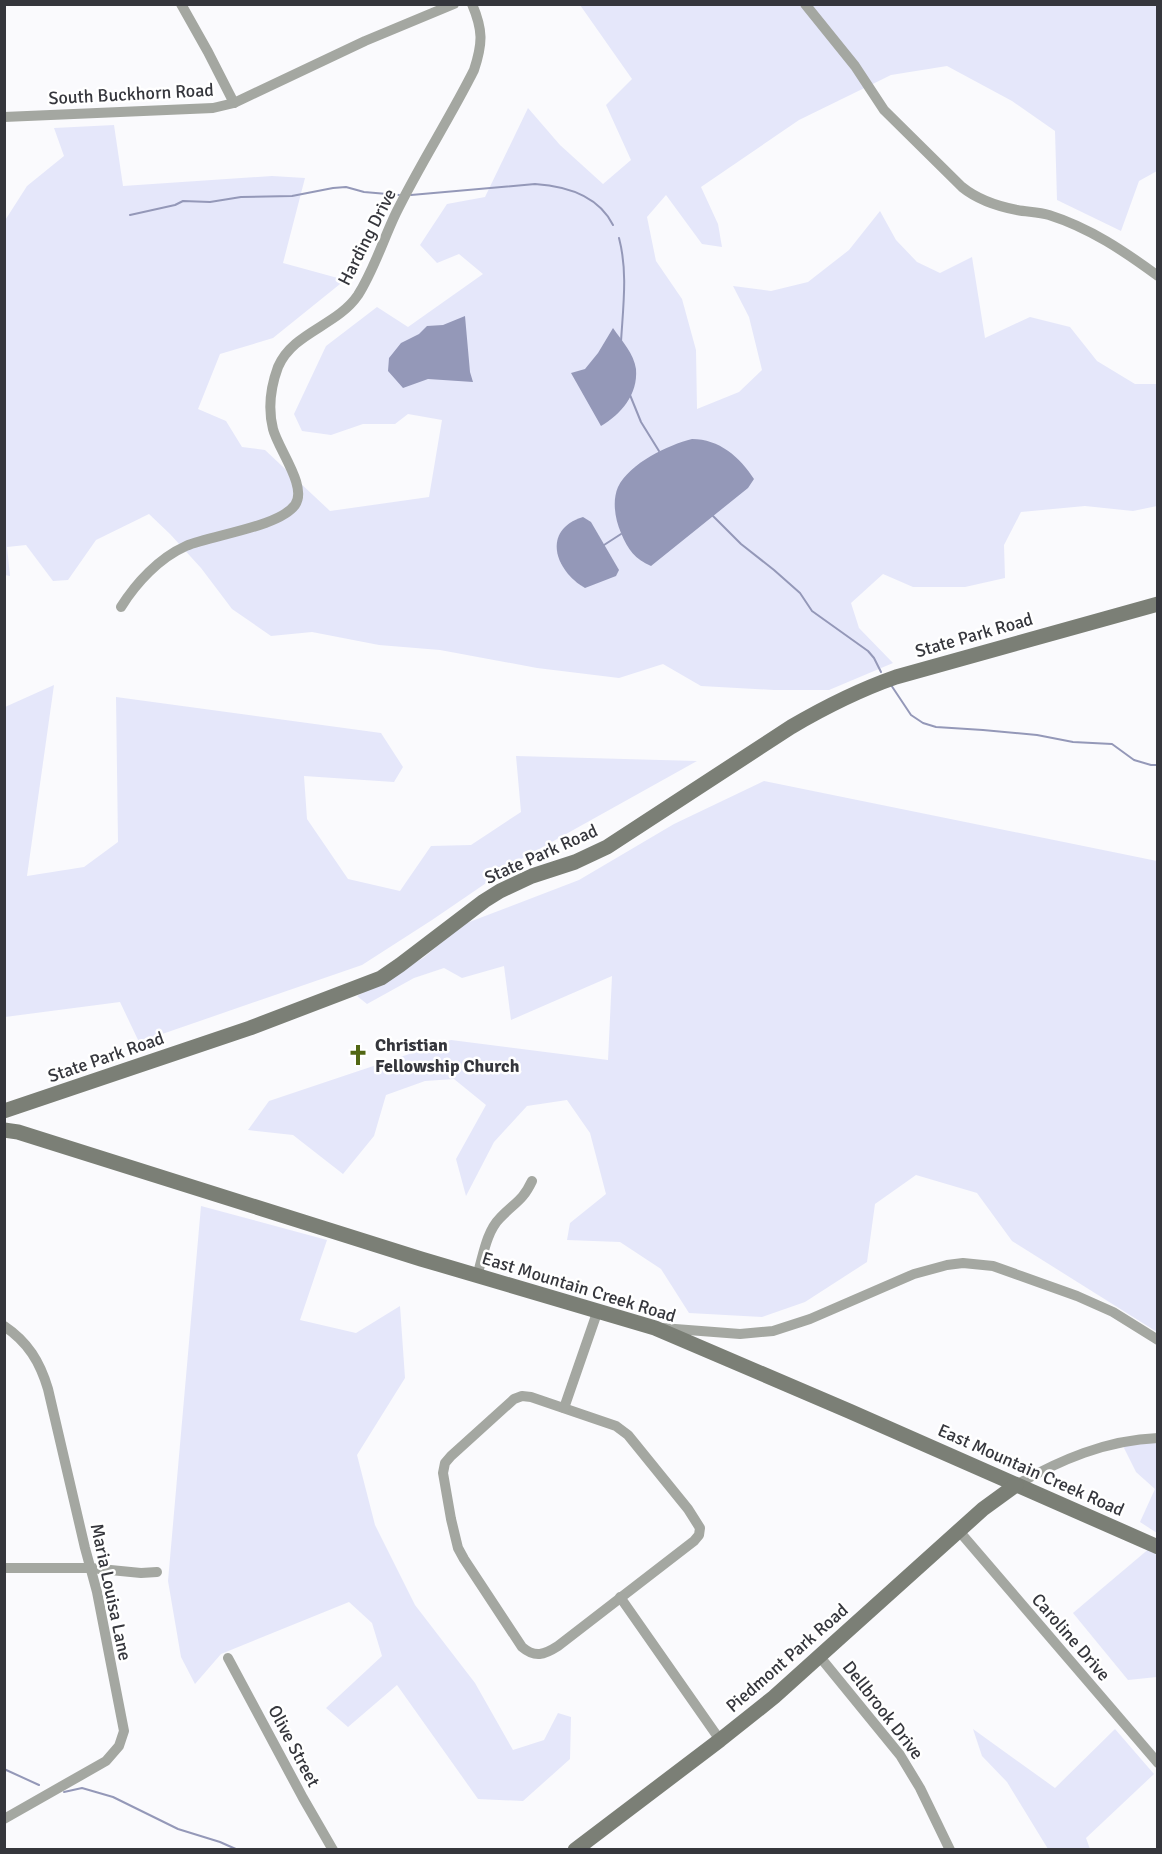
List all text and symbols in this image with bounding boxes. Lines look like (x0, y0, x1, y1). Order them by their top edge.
street label: South Buckhorn Road (48, 79, 214, 109)
street label: Harding Drive (333, 185, 401, 289)
street label: State Park Road (913, 608, 1035, 662)
street label: State Park Road (481, 819, 601, 889)
street label: State Park Road (45, 1027, 167, 1087)
place label: Christian Fellowship Church (375, 1034, 520, 1077)
church icon: Christian Fellowship Church (346, 1043, 370, 1067)
street label: East Mountain Creek Road (479, 1247, 679, 1327)
street label: East Mountain Creek Road (934, 1419, 1128, 1521)
street label: Maria Louisa Lane (86, 1521, 136, 1663)
street label: Caroline Drive (1027, 1589, 1115, 1685)
street label: Piedmont Park Road (721, 1599, 853, 1717)
street label: Dellbrook Drive (838, 1656, 928, 1764)
street label: Olive Street (263, 1701, 325, 1791)

